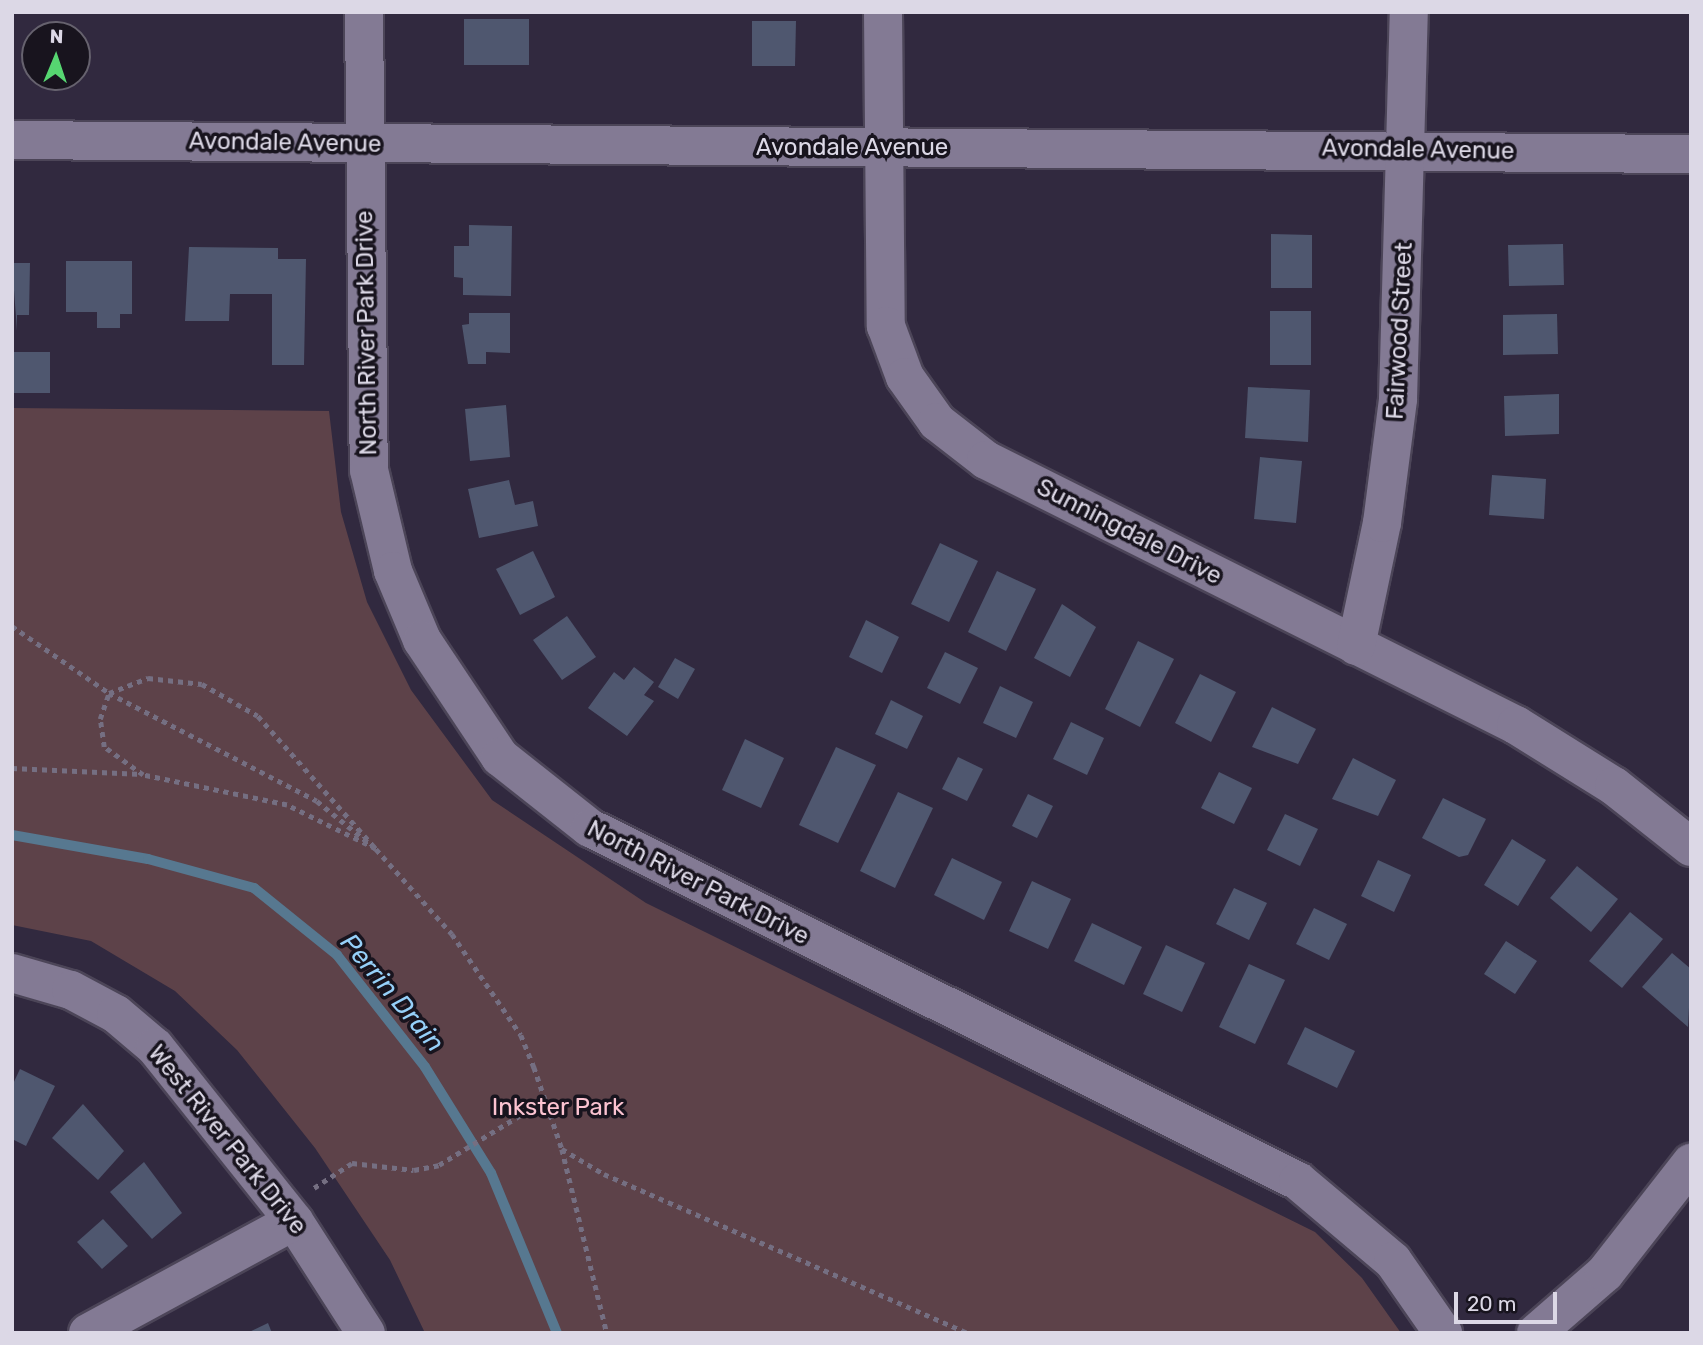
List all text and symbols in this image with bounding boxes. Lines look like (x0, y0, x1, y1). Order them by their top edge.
north arrow (21, 21, 91, 91)
text: N (49, 25, 64, 48)
street label: Avondale Avenue (188, 127, 382, 159)
street label: Avondale Avenue (755, 134, 949, 162)
street label: Avondale Avenue (1321, 134, 1515, 166)
street label: North River Park Drive (350, 210, 384, 456)
street label: Fairwood Street (1381, 242, 1419, 420)
street label: Sunningdale Drive (1032, 473, 1226, 591)
street label: North River Park Drive (582, 814, 814, 952)
water label: Perrin Drain (334, 928, 450, 1058)
street label: West River Park Drive (142, 1039, 312, 1241)
park label: Inkster Park (491, 1094, 625, 1122)
scale bar (1458, 1278, 1561, 1322)
text: 20 m (1467, 1291, 1516, 1316)

